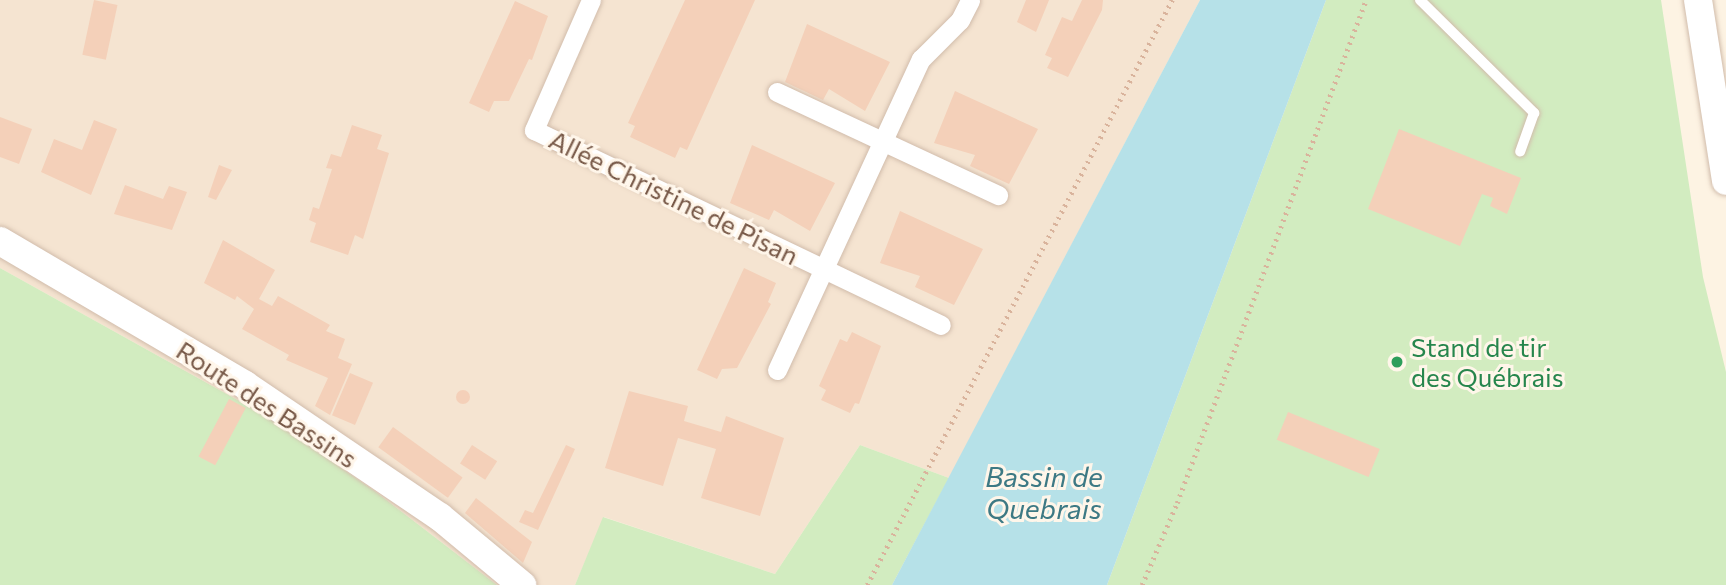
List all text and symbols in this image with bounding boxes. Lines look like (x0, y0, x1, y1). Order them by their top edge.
street label: Allée Christine de Pisan (544, 123, 804, 271)
place label: Stand de tir des Québrais (1411, 331, 1564, 392)
street label: Route des Bassins (171, 334, 363, 474)
marker: Stand de tir des Québrais (1389, 354, 1405, 370)
water label: Bassin de Quebrais (985, 459, 1103, 525)

